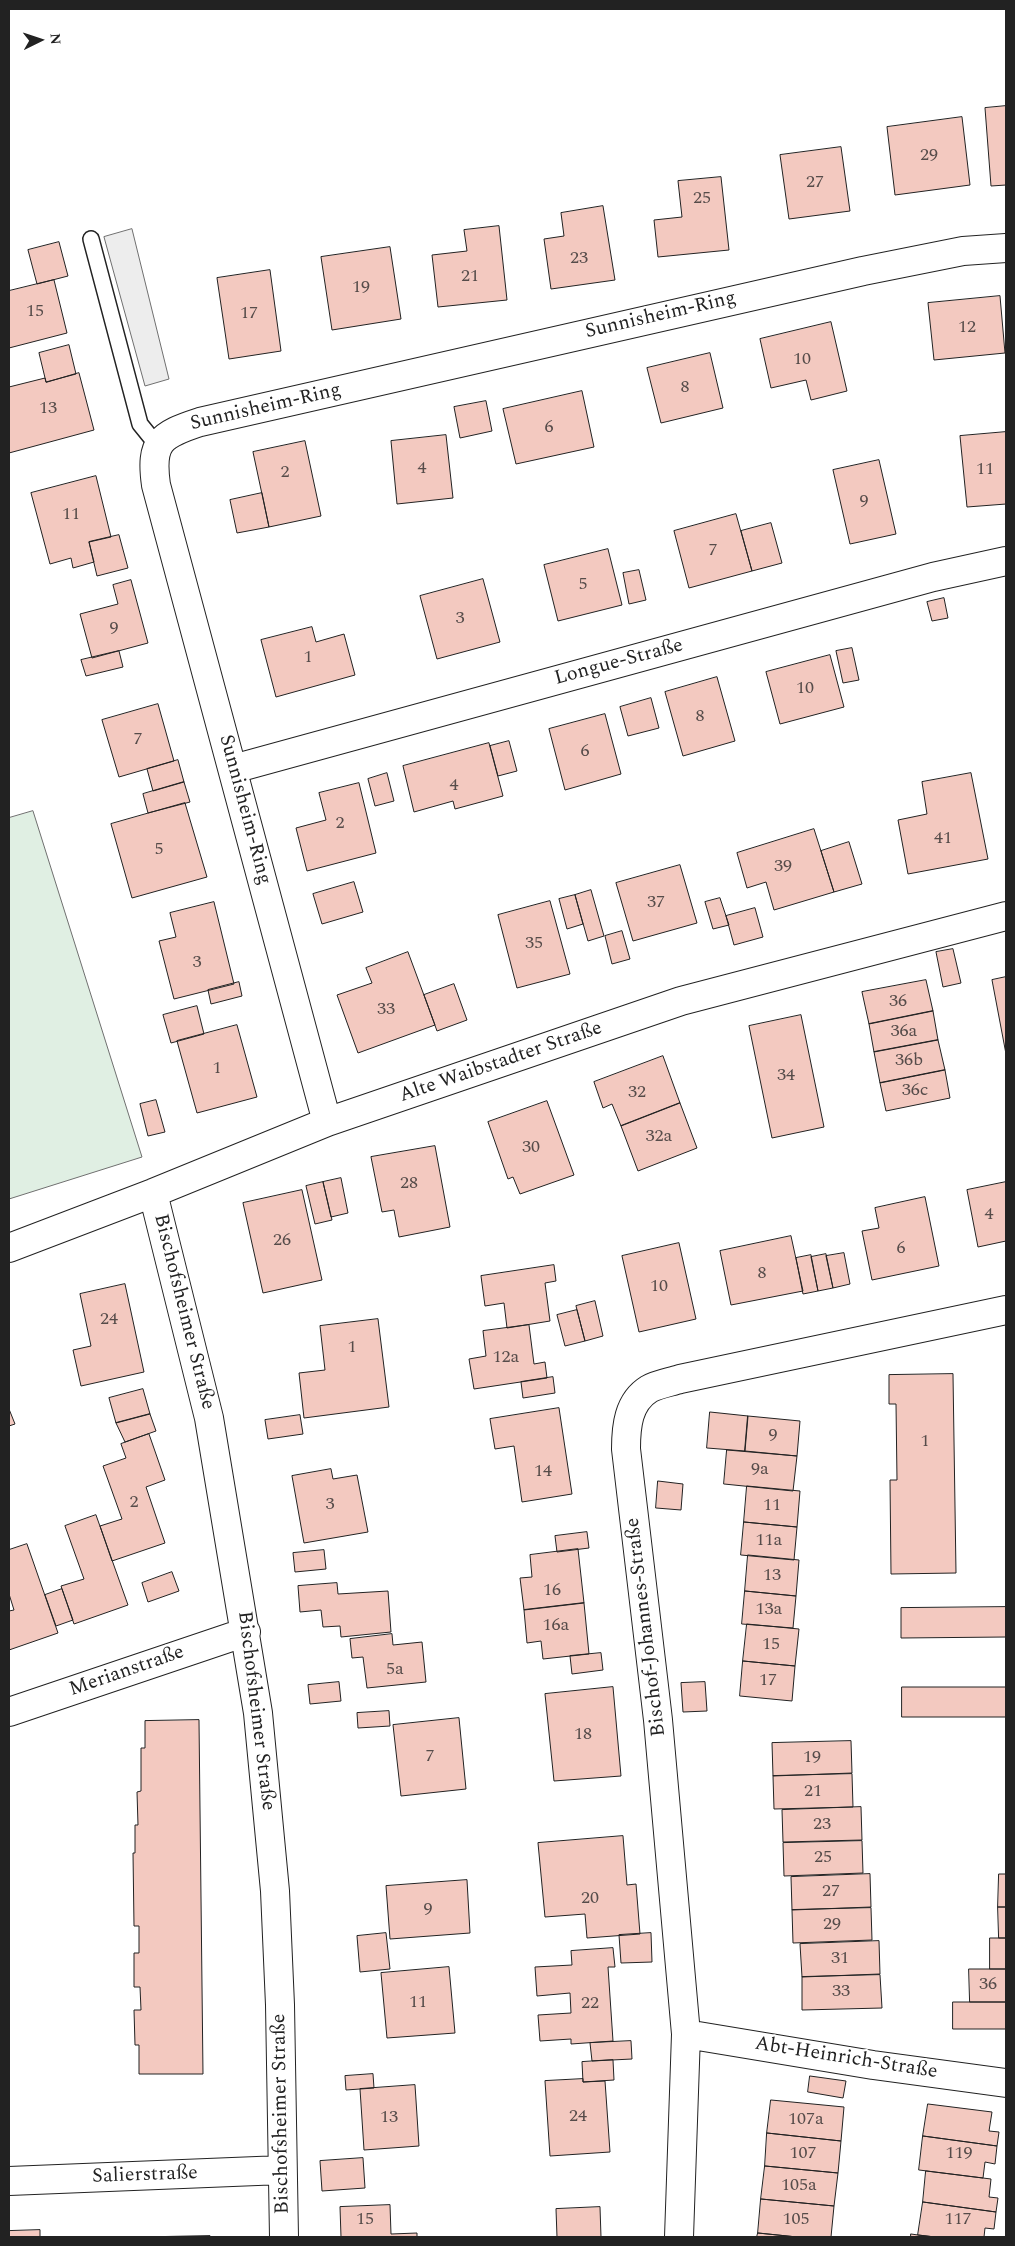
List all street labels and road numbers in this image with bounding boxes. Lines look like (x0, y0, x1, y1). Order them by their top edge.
street label: Sunnisheim-Ring (583, 287, 739, 345)
street label: Sunnisheim-Ring (188, 379, 344, 437)
street label: Longue-Straße (552, 634, 686, 692)
street label: Sunnisheim-Ring (212, 732, 276, 888)
street label: Alte Waibstadter Straße (396, 1017, 606, 1109)
street label: Bischofsheimer Straße (147, 1212, 219, 1412)
street label: Bischof-Johannes-Straße (622, 1516, 672, 1738)
street label: Bischofsheimer Straße (231, 1610, 279, 1812)
street label: Merianstraße (66, 1641, 188, 1703)
street label: Bischofsheimer Straße (268, 2013, 296, 2215)
street label: Abt-Heinrich-Straße (753, 2033, 939, 2085)
street label: Salierstraße (92, 2162, 198, 2190)

